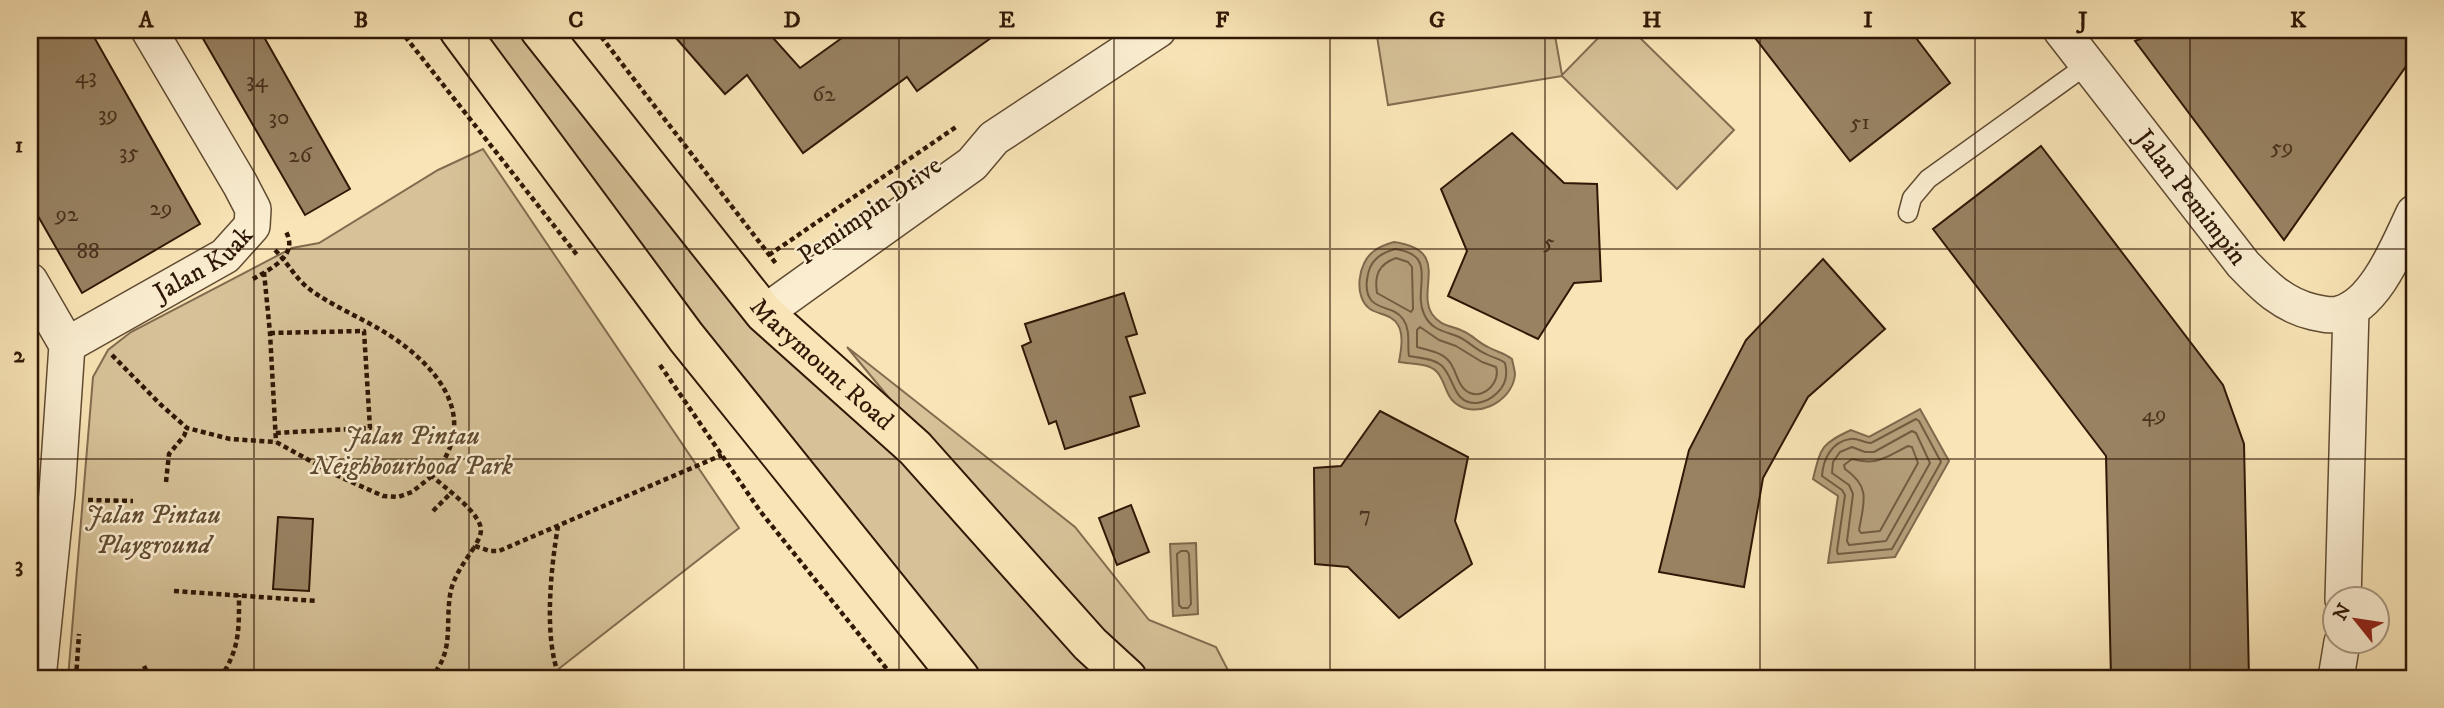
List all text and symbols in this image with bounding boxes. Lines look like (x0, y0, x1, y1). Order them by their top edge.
text: A (138, 6, 155, 35)
text: B (354, 6, 368, 35)
text: C (568, 6, 584, 35)
text: D (783, 6, 801, 35)
text: E (999, 6, 1015, 35)
text: F (1215, 6, 1230, 35)
text: G (1429, 6, 1445, 35)
text: H (1642, 6, 1662, 35)
text: I (1863, 6, 1873, 35)
text: J (2075, 6, 2088, 35)
text: K (2290, 6, 2307, 35)
house number: 43 (75, 62, 97, 91)
house number: 34 (246, 66, 269, 95)
house number: 62 (812, 80, 836, 109)
house number: 39 (98, 100, 118, 129)
house number: 30 (269, 103, 289, 132)
house number: 51 (1850, 108, 1870, 137)
street label: Jalan Pemimpin (2127, 121, 2255, 272)
text: 1 (15, 131, 23, 160)
house number: 59 (2271, 133, 2293, 162)
house number: 35 (119, 138, 139, 167)
house number: 26 (288, 141, 313, 170)
street label: Pemimpin Drive (792, 149, 948, 273)
house number: 29 (150, 194, 172, 223)
house number: 92 (55, 200, 79, 229)
street label: Jalan Kuak (146, 219, 260, 310)
house number: 5 (1543, 228, 1555, 257)
house number: 88 (76, 237, 100, 266)
street label: Marymount Road (742, 292, 901, 438)
text: 2 (13, 341, 25, 370)
house number: 49 (2142, 400, 2166, 429)
park label: Jalan Pintau Neighbourhood Park (309, 420, 513, 483)
park label: Jalan Pintau Playground (85, 499, 221, 562)
house number: 7 (1359, 500, 1371, 529)
text: 3 (15, 551, 23, 580)
north arrow (2322, 586, 2392, 656)
text: N (2329, 599, 2357, 625)

